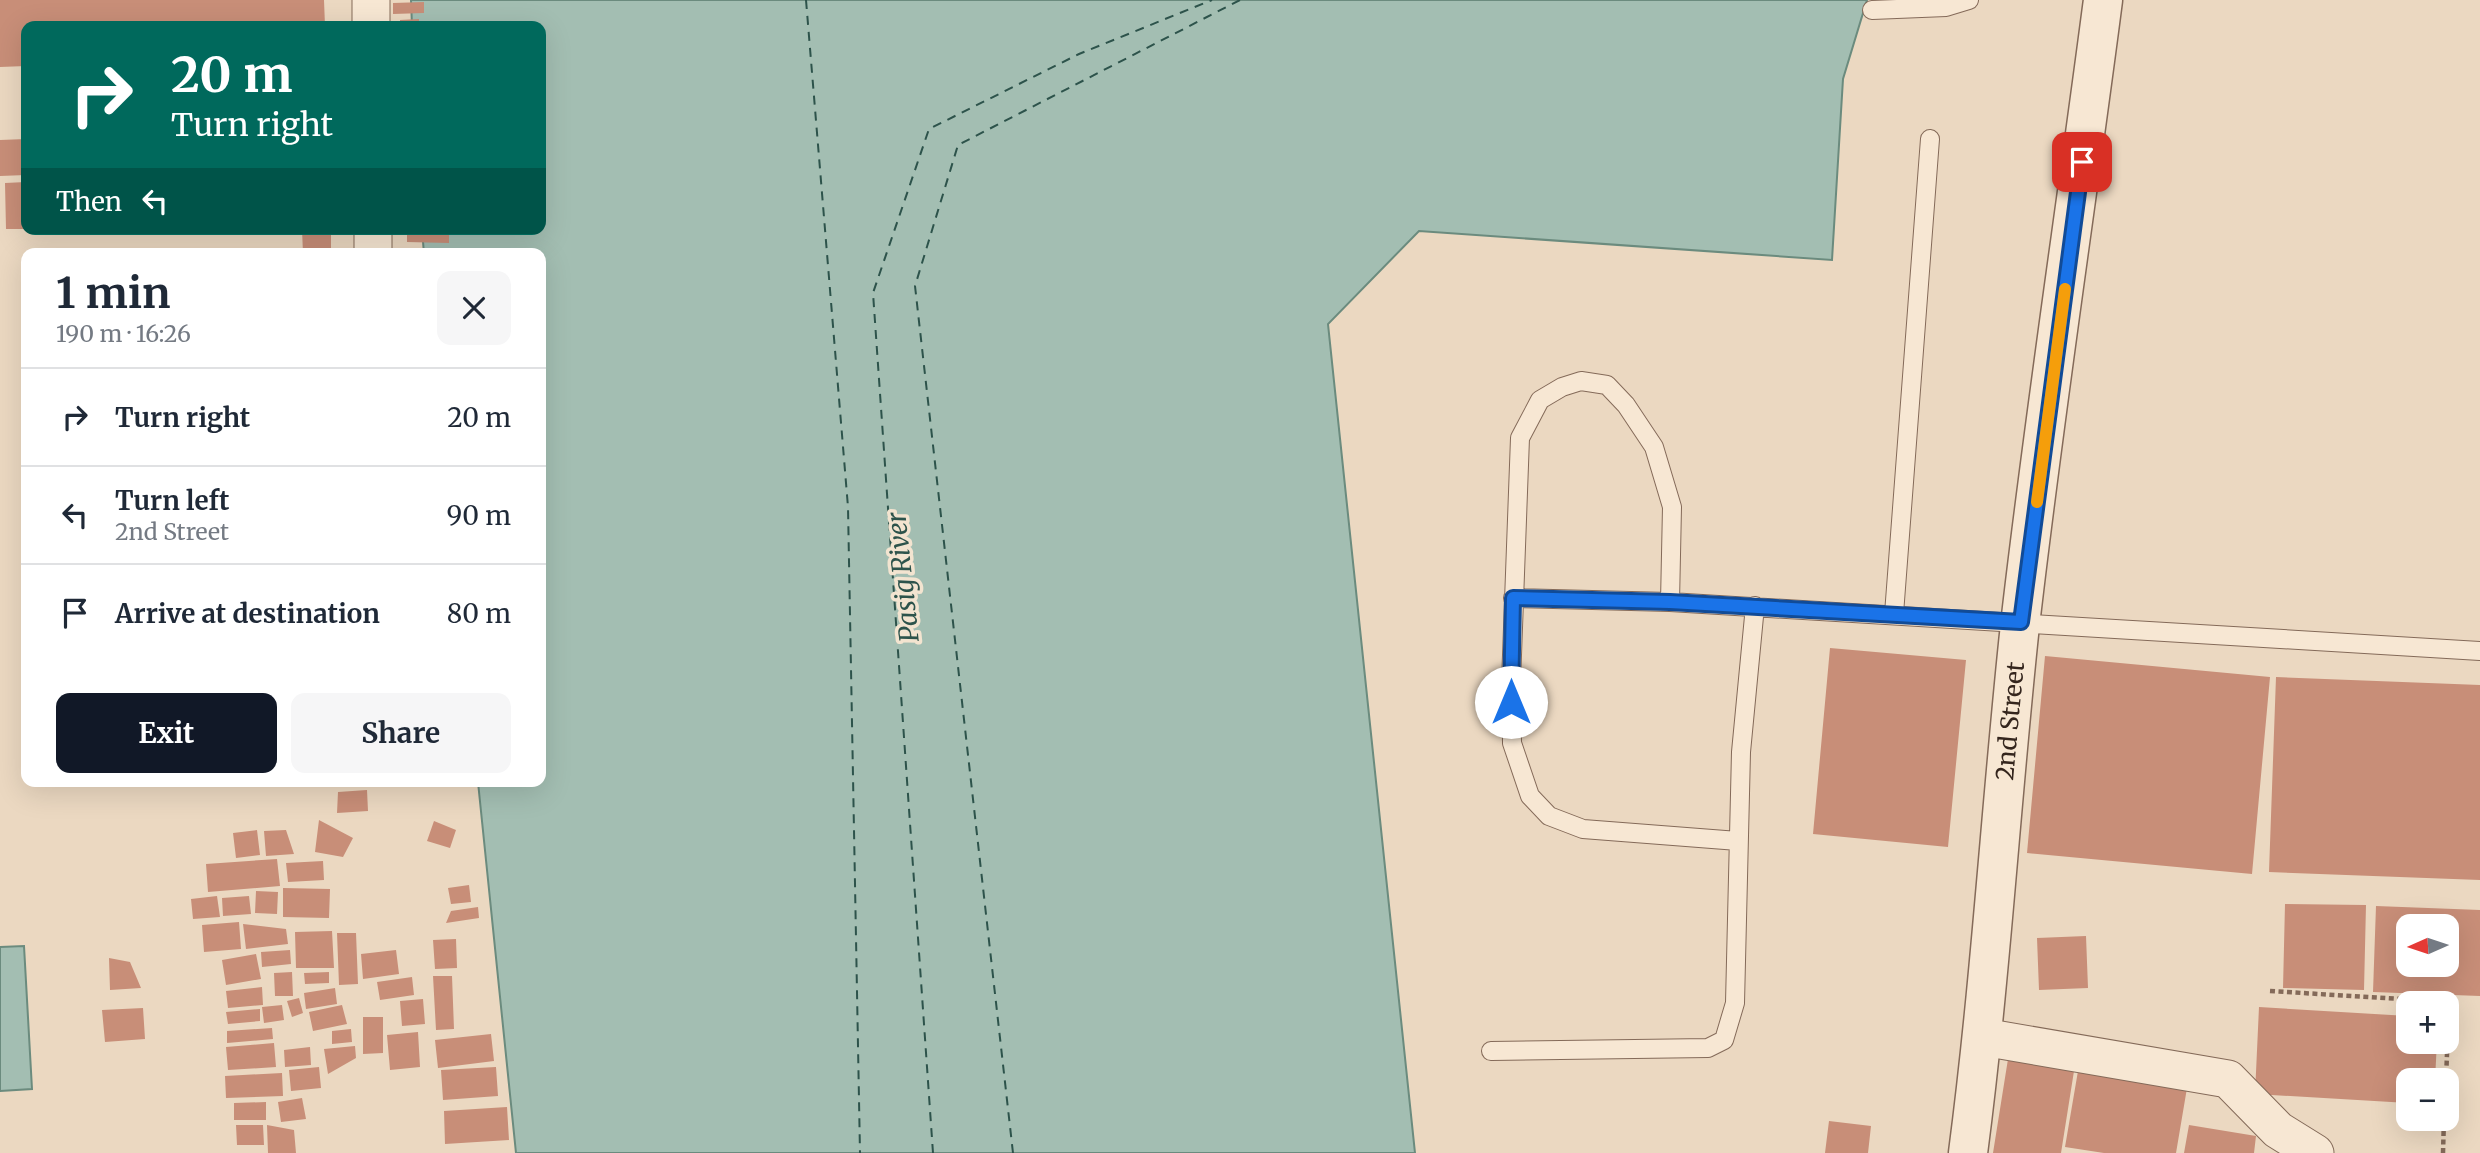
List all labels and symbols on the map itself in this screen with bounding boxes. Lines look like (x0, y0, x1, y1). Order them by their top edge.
pin (2052, 132, 2112, 192)
water label: Pasig River (879, 510, 926, 644)
street label: 2nd Street (1989, 660, 2031, 782)
position arrow (1474, 665, 1548, 739)
north arrow (2396, 914, 2459, 976)

